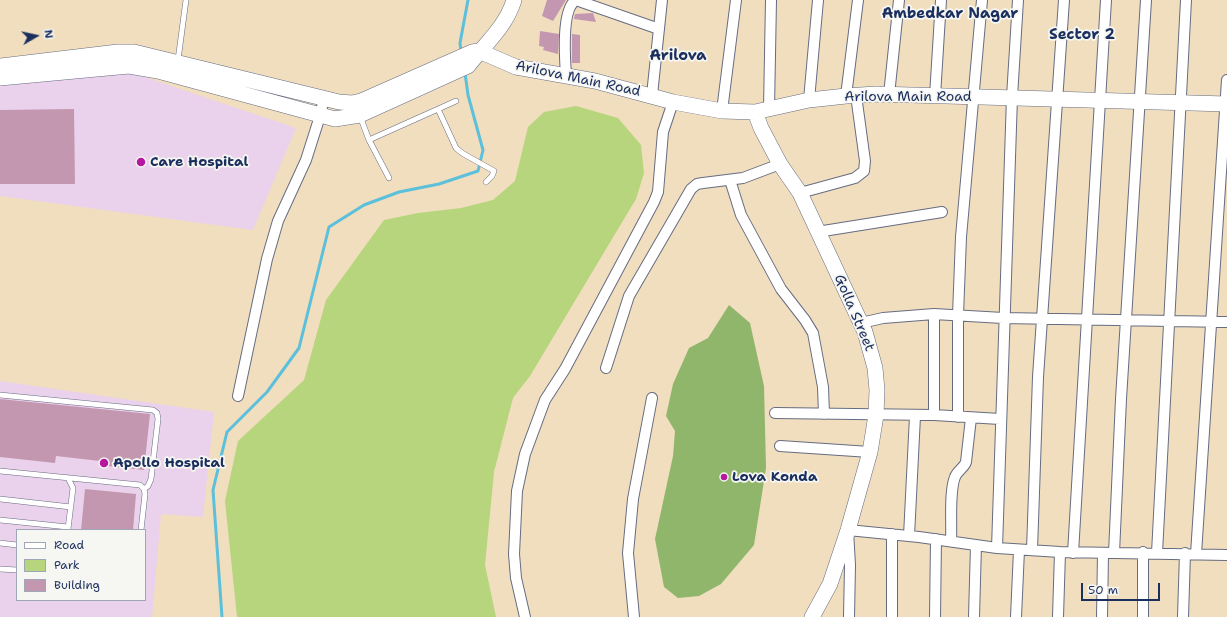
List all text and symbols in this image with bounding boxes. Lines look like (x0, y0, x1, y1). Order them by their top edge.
district label: Ambedkar Nagar (882, 5, 1018, 23)
north arrow (16, 16, 56, 56)
district label: Sector 2 (1049, 26, 1115, 44)
text: N (40, 29, 56, 40)
district label: Arilova (649, 47, 707, 65)
street label: Arilova Main Road (514, 58, 642, 100)
street label: Arilova Main Road (844, 89, 972, 105)
place label: Care Hospital (150, 154, 248, 170)
marker: Care Hospital (135, 156, 147, 168)
street label: Golla Street (830, 272, 878, 354)
place label: Apollo Hospital (113, 455, 225, 471)
marker: Apollo Hospital (98, 457, 110, 469)
place label: Lova Konda (732, 469, 818, 485)
marker: Lova Konda (719, 472, 729, 482)
legend (16, 529, 146, 601)
text: Road (54, 537, 84, 553)
text: Park (54, 557, 80, 573)
scale bar (1083, 575, 1162, 601)
text: Building (54, 577, 100, 593)
text: 50 m (1088, 582, 1118, 598)

